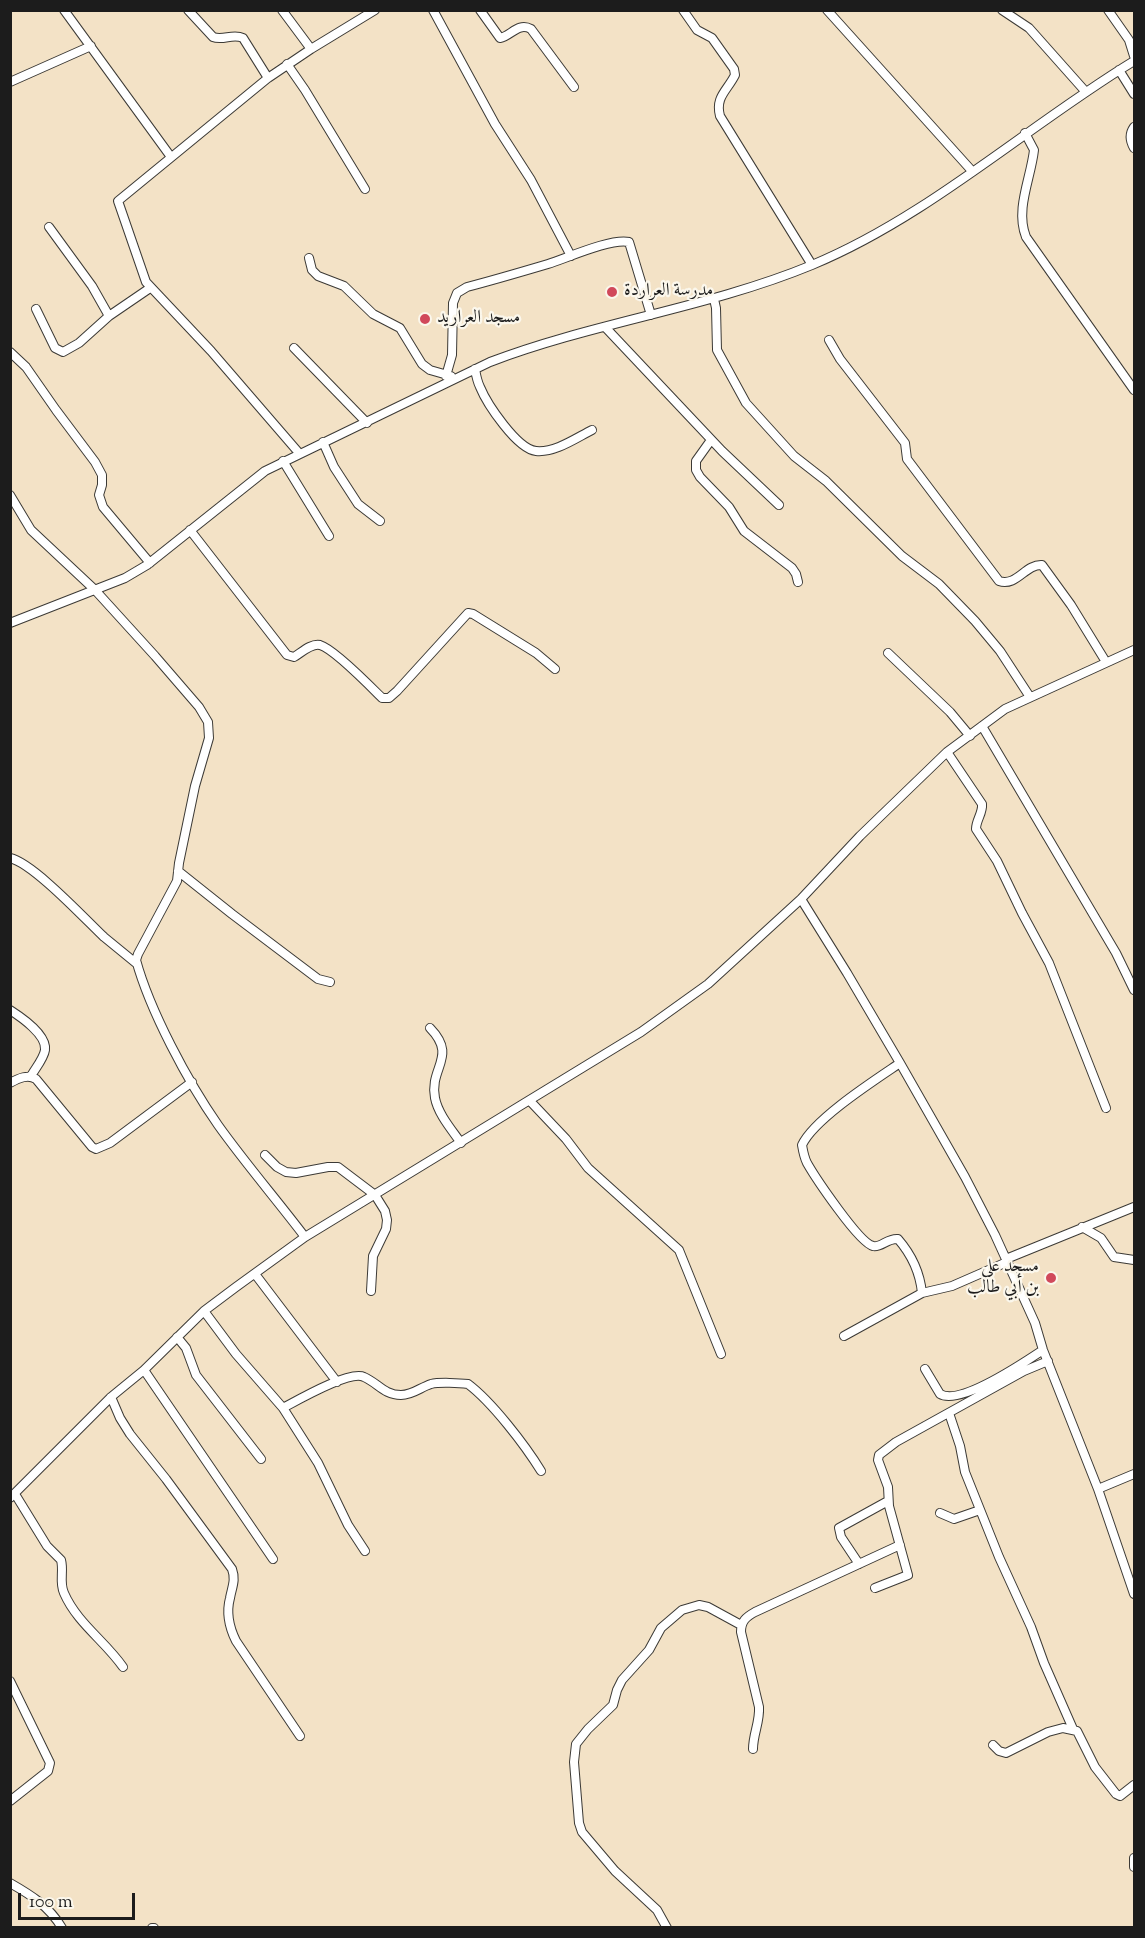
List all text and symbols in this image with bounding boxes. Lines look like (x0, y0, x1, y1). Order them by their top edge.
place label: مدرسة العراردة (624, 281, 713, 303)
marker: مدرسة العراردة (605, 285, 619, 299)
place label: مسجد العراريد (437, 308, 520, 330)
marker: مسجد العراريد (418, 312, 432, 326)
place label: مسجد علي بن أبي طالب (967, 1257, 1039, 1300)
marker: مسجد علي بن أبي طالب (1044, 1271, 1058, 1285)
scale bar (21, 1881, 138, 1919)
text: 100 m (29, 1890, 73, 1916)

